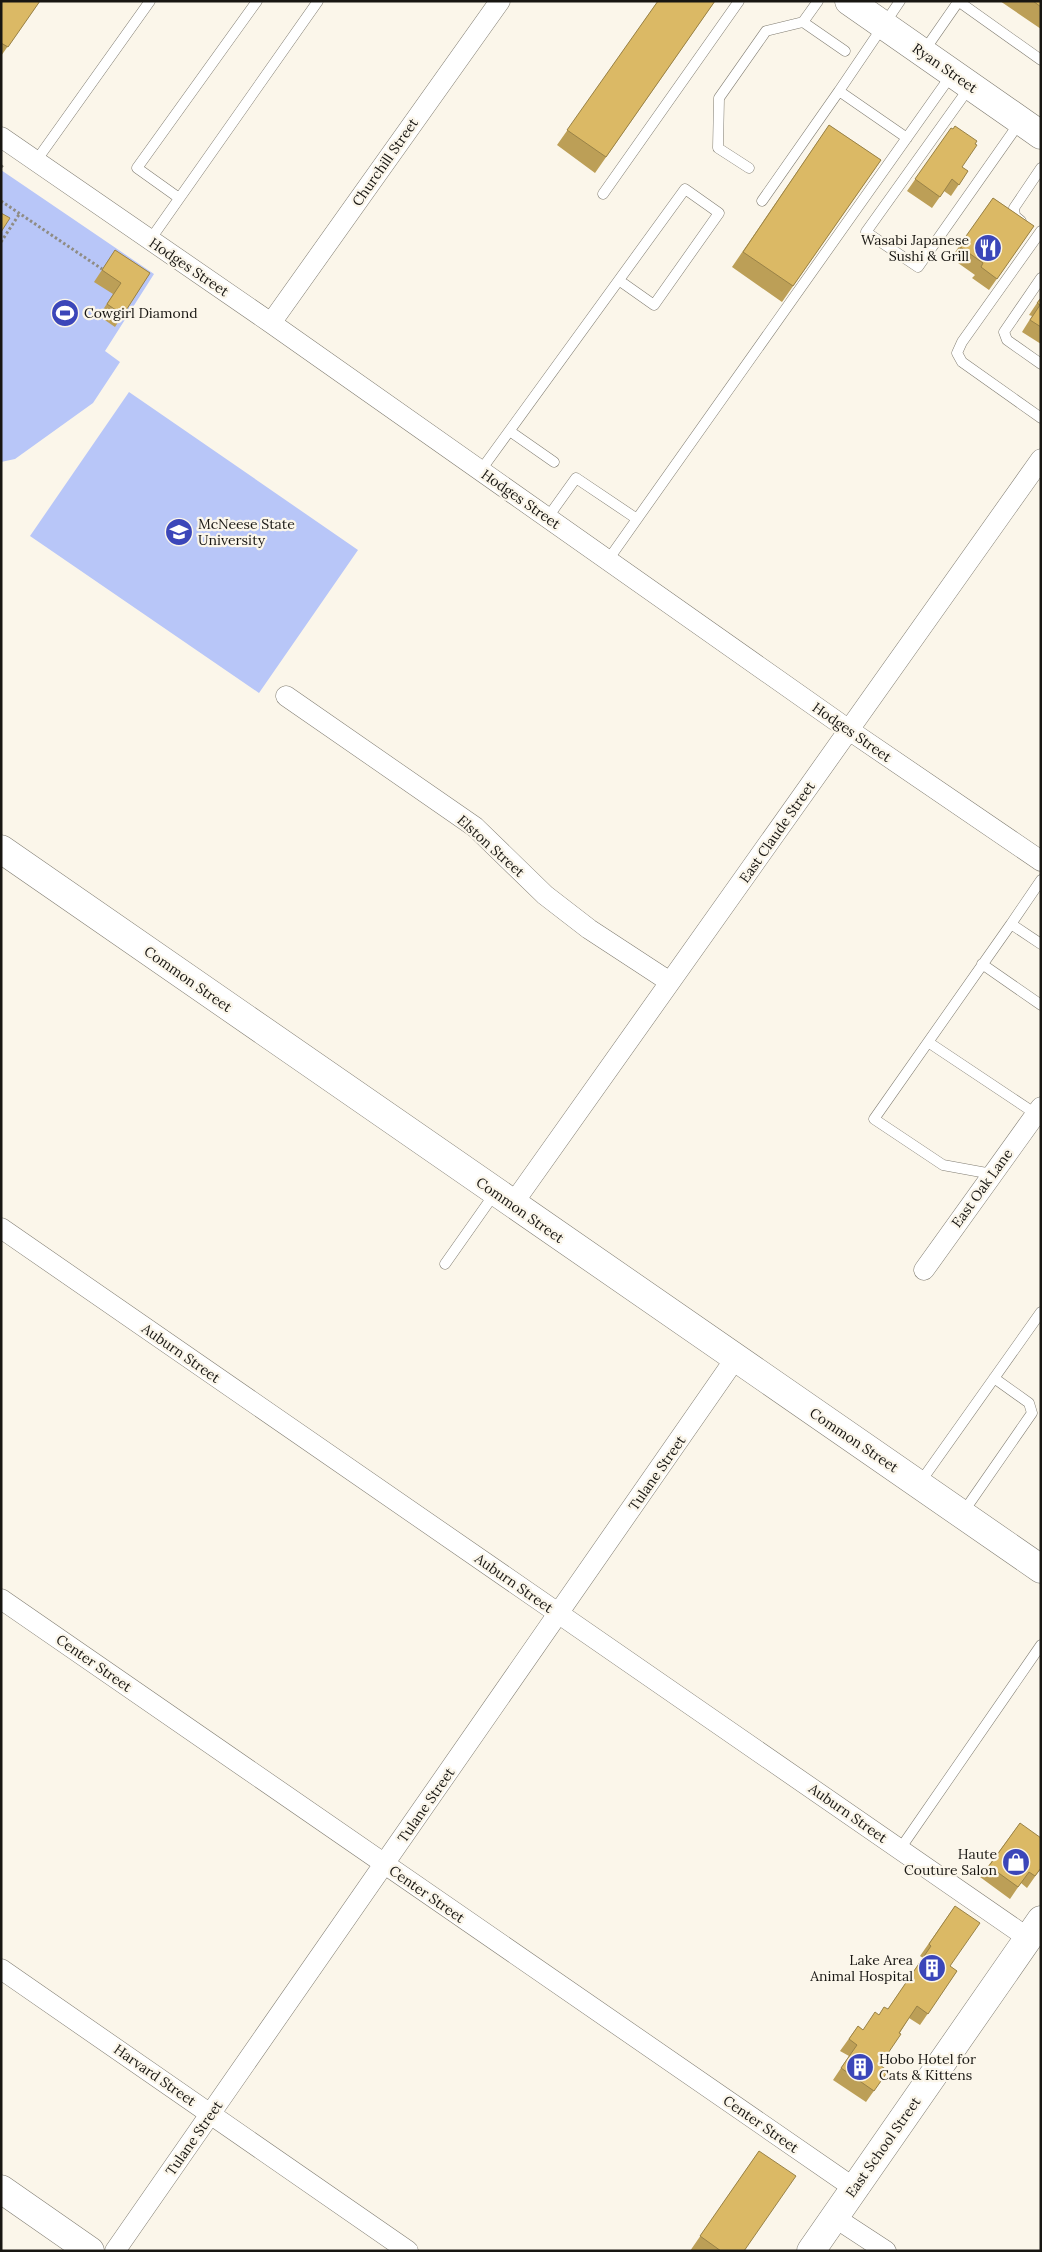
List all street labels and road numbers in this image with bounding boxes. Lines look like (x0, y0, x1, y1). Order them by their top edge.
street label: Ryan Street (909, 39, 981, 97)
street label: Churchill Street (348, 114, 422, 209)
street label: Hodges Street (146, 234, 233, 301)
street label: Hodges Street (478, 465, 564, 533)
street label: Hodges Street (809, 698, 895, 766)
street label: East Claude Street (735, 777, 819, 886)
street label: Elston Street (454, 811, 529, 881)
street label: Common Street (141, 942, 236, 1016)
street label: East Oak Lane (947, 1145, 1017, 1231)
street label: Common Street (473, 1173, 568, 1247)
street label: Auburn Street (138, 1319, 224, 1387)
street label: Common Street (806, 1404, 902, 1477)
street label: Tulane Street (625, 1431, 690, 1514)
street label: Auburn Street (471, 1549, 557, 1617)
street label: Center Street (53, 1630, 136, 1696)
street label: Tulane Street (394, 1763, 459, 1846)
street label: Auburn Street (805, 1779, 891, 1847)
street label: Center Street (386, 1861, 469, 1927)
street label: Harvard Street (110, 2040, 200, 2110)
street label: Center Street (720, 2091, 803, 2157)
street label: East School Street (842, 2093, 925, 2201)
street label: Tulane Street (162, 2096, 227, 2179)

